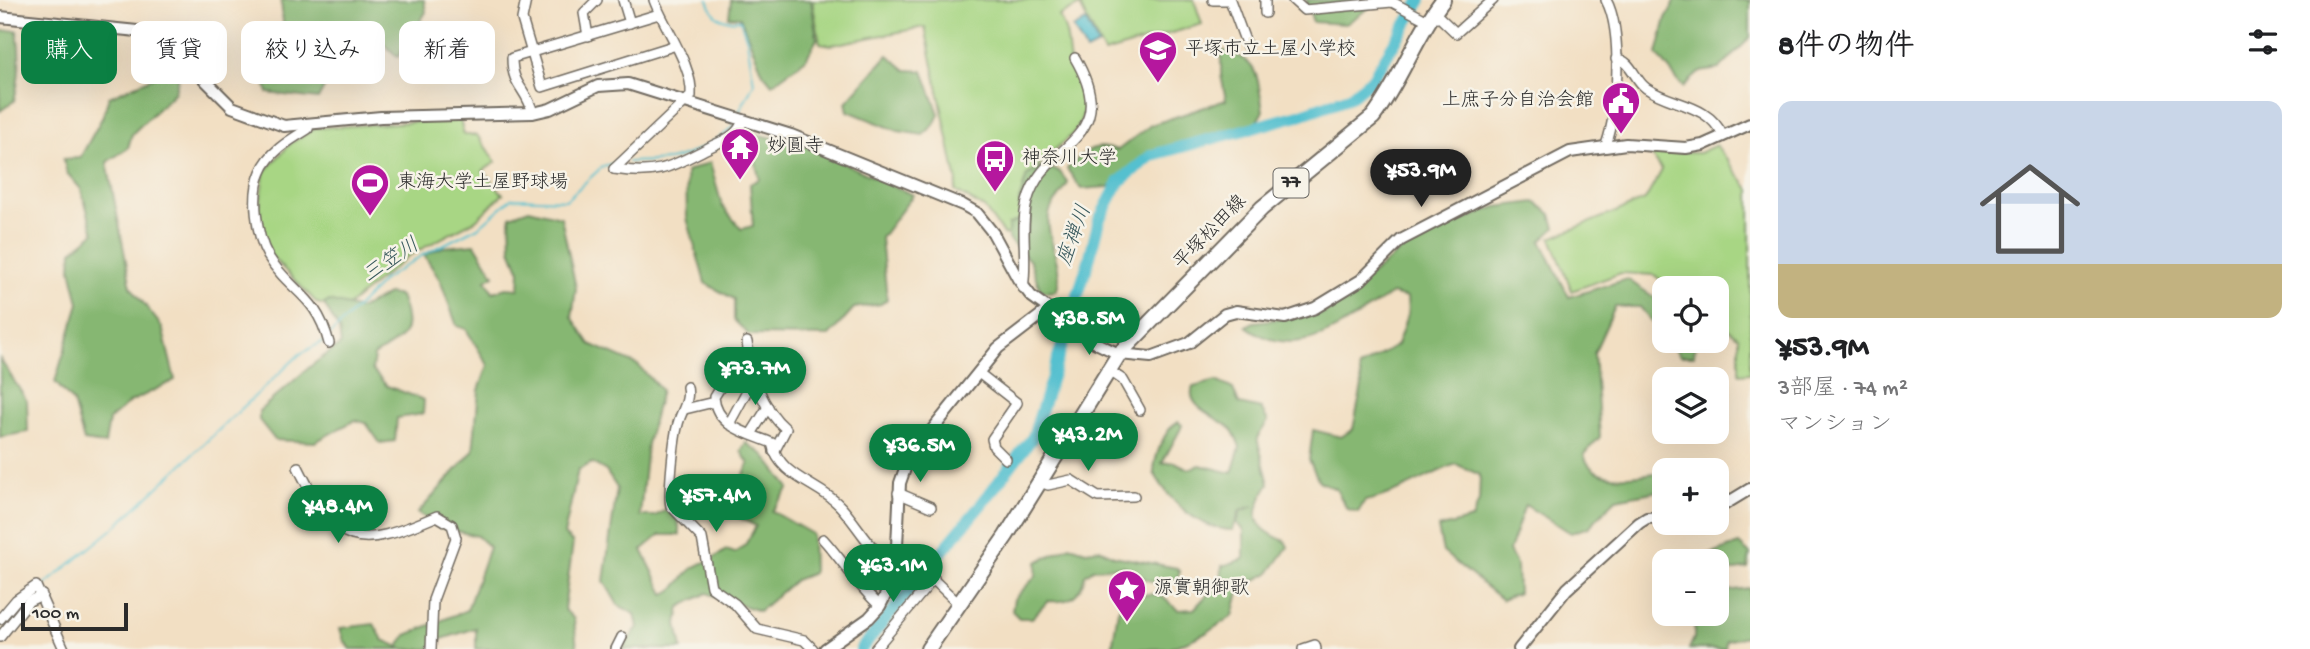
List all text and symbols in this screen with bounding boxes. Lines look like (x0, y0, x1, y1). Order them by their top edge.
chip: 購入 (21, 21, 117, 84)
chip: 賃貸 (131, 21, 227, 84)
chip: 絞り込み (241, 21, 385, 84)
chip: 新着 (399, 21, 495, 84)
icon: filters (2244, 23, 2282, 61)
school or university icon: 平塚市立土屋小学校 (1137, 29, 1179, 84)
text: 8件の物件 (1778, 31, 1914, 66)
place label: 平塚市立土屋小学校 (1185, 38, 1356, 62)
public building icon: 上庶子分自治会館 (1600, 80, 1642, 135)
place label: 上庶子分自治会館 (1442, 89, 1594, 113)
temple icon: 妙圓寺 (719, 126, 761, 181)
place label: 妙圓寺 (767, 135, 824, 159)
bus stop icon: 神奈川大学 (974, 138, 1016, 193)
icon: home (1967, 146, 2093, 272)
place label: 神奈川大学 (1022, 147, 1117, 171)
pin: ¥53.9M (1364, 150, 1478, 209)
text: ¥53.9M (1386, 158, 1456, 185)
sports icon: 東海大学土屋野球場 (349, 162, 391, 217)
road number: 77 (1274, 168, 1308, 198)
place label: 東海大学土屋野球場 (397, 171, 568, 195)
street label: 平塚松田線 (1169, 190, 1252, 275)
water label: 座禅川 (1052, 201, 1099, 270)
water label: 三笠川 (358, 233, 425, 290)
map controls (1652, 276, 1729, 626)
button: locate (1652, 276, 1729, 353)
pin: ¥38.5M (1032, 298, 1146, 357)
text: ¥38.5M (1054, 306, 1124, 333)
text: ¥53.9M (1778, 332, 1869, 367)
pin: ¥73.7M (698, 348, 812, 407)
text: ¥73.7M (720, 356, 790, 383)
button: layers (1652, 367, 1729, 444)
text: 3部屋 · 74 m² (1778, 376, 1908, 403)
text: マンション (1778, 412, 1892, 439)
pin: ¥43.2M (1031, 414, 1145, 473)
text: ¥43.2M (1054, 422, 1122, 449)
pin: ¥36.5M (863, 424, 977, 484)
text: ¥36.5M (885, 433, 955, 460)
button: + (1652, 458, 1729, 535)
pin: ¥57.4M (659, 475, 773, 534)
text: ¥57.4M (682, 483, 750, 510)
pin: ¥48.4M (281, 486, 395, 545)
text: ¥48.4M (304, 494, 372, 521)
pin: ¥63.1M (836, 544, 950, 604)
button: − (1652, 549, 1729, 626)
text: ¥63.1M (860, 553, 926, 580)
place icon: 源實朝御歌 (1106, 568, 1148, 623)
place label: 源實朝御歌 (1154, 577, 1249, 601)
scale bar (21, 600, 128, 632)
text: 100 m (32, 603, 79, 626)

